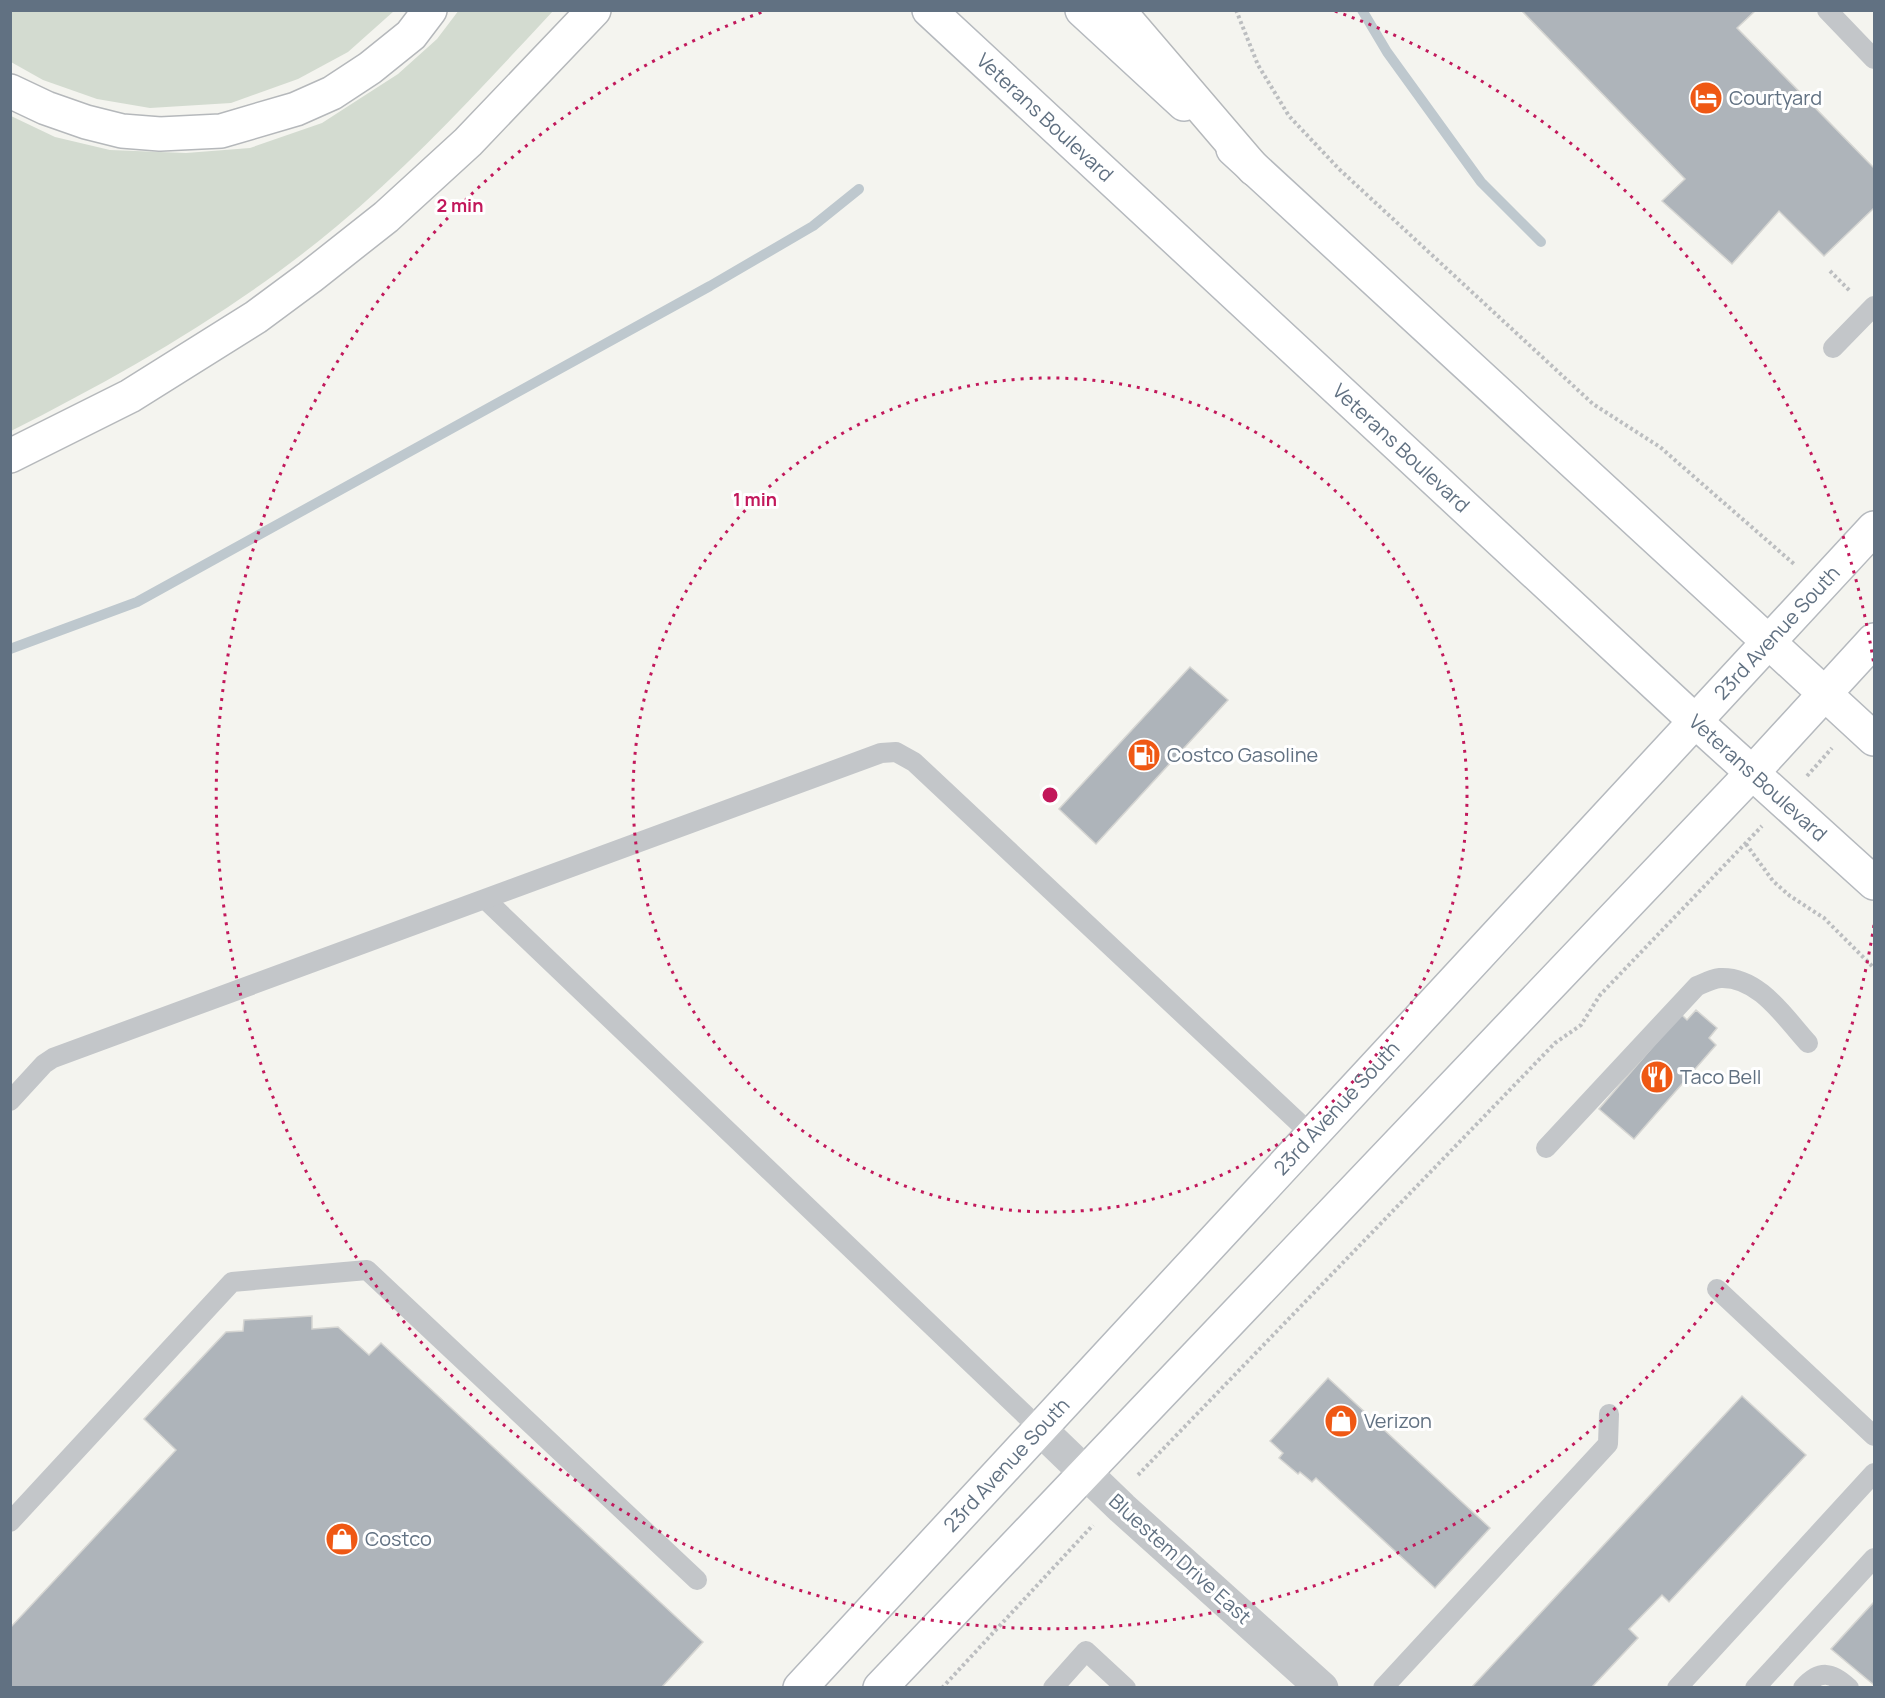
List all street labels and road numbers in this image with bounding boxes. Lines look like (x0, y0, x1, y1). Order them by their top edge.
street label: Veterans Boulevard (971, 47, 1119, 187)
street label: Veterans Boulevard (1327, 377, 1476, 518)
street label: 23rd Avenue South (1708, 560, 1846, 705)
street label: Veterans Boulevard (1683, 708, 1833, 847)
street label: 23rd Avenue South (1267, 1035, 1405, 1181)
street label: 23rd Avenue South (937, 1392, 1075, 1538)
street label: Bluestem Drive East (1103, 1487, 1257, 1630)

